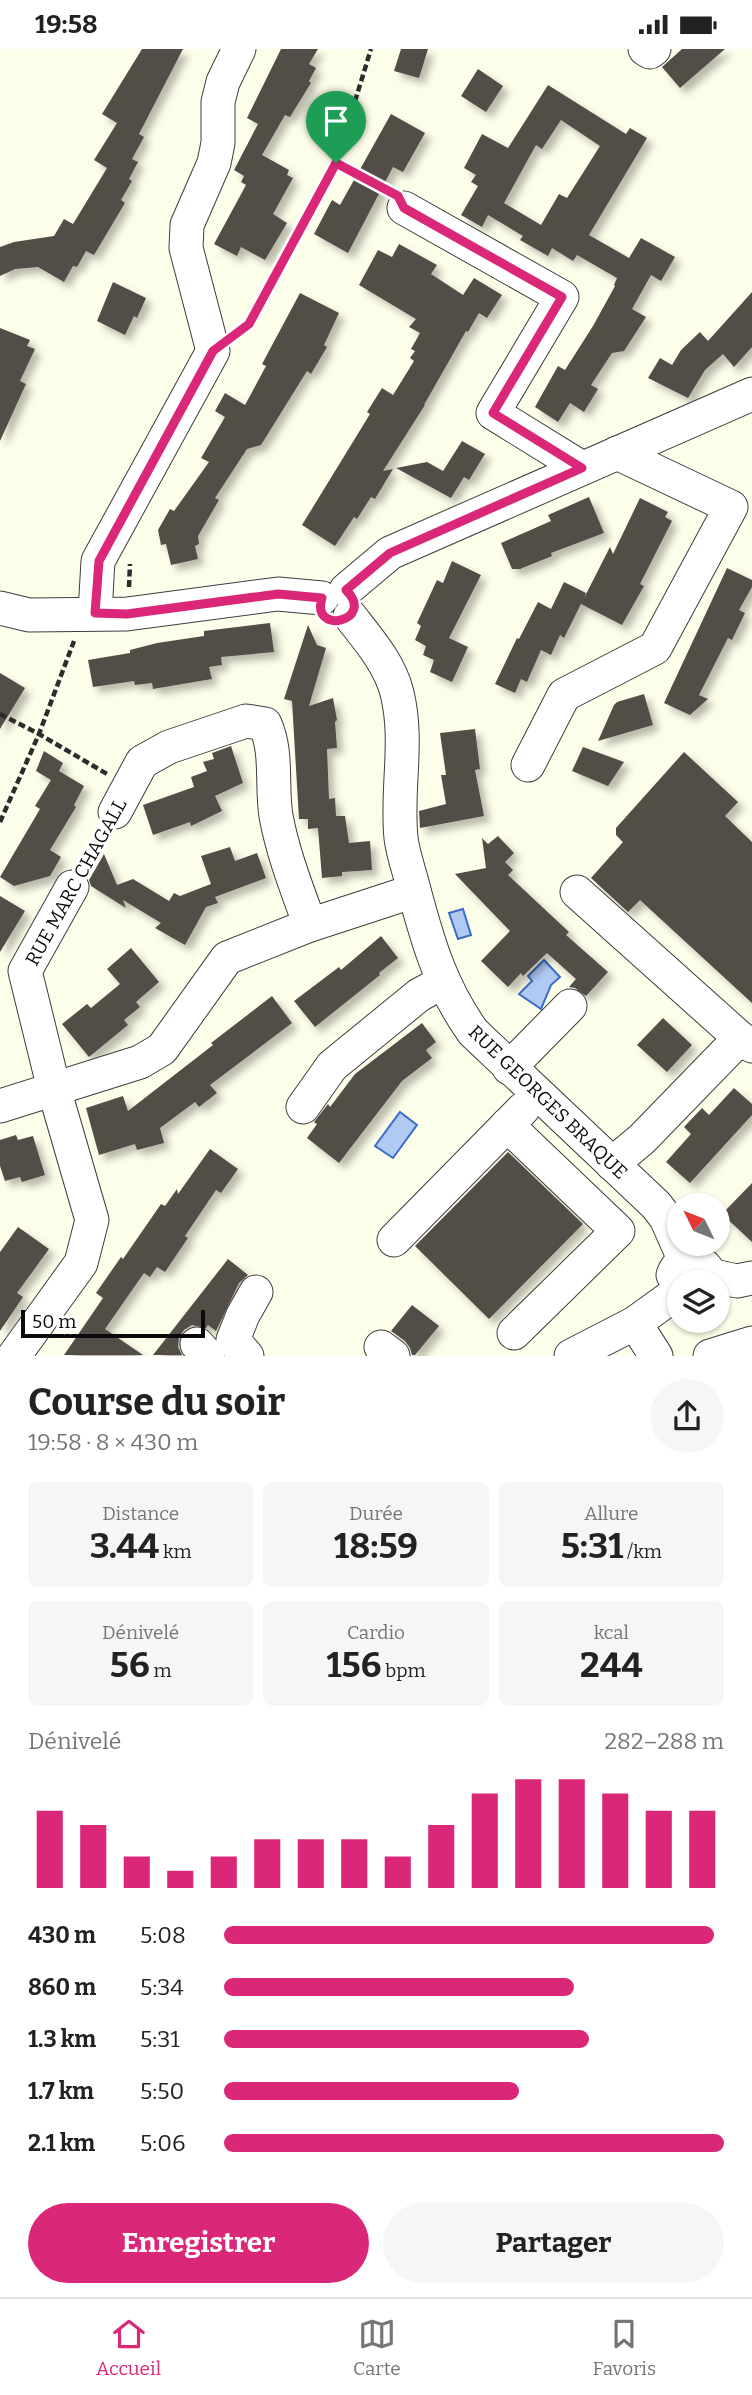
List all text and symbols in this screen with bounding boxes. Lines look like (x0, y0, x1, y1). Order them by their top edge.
text: 19:58 (35, 9, 98, 40)
pin (306, 91, 366, 163)
icon: arrive (317, 102, 355, 140)
street label: RUE MARC CHAGALL (21, 795, 131, 969)
street label: RUE GEORGES BRAQUE (464, 1020, 632, 1184)
north arrow (667, 1193, 730, 1257)
map controls (667, 1193, 730, 1333)
button: layers (667, 1270, 730, 1333)
scale bar (21, 1307, 205, 1338)
text: 50 m (32, 1310, 76, 1333)
text: Course du soir (28, 1379, 285, 1425)
button: share (650, 1379, 724, 1453)
text: 19:58 · 8 × 430 m (28, 1428, 198, 1456)
text: Distance (102, 1502, 179, 1525)
text: Durée (349, 1502, 403, 1525)
text: Allure (584, 1502, 638, 1525)
text: 3.44 (90, 1525, 159, 1567)
text: 18:59 (334, 1525, 418, 1567)
text: 5:31 (561, 1525, 623, 1567)
text: km (159, 1540, 192, 1563)
text: /km (623, 1540, 662, 1563)
text: Dénivelé (102, 1621, 179, 1644)
text: Cardio (347, 1621, 405, 1644)
text: kcal (594, 1621, 629, 1644)
text: 56 (110, 1644, 150, 1686)
text: 156 (326, 1644, 381, 1686)
text: 244 (580, 1644, 643, 1686)
text: m (150, 1659, 172, 1682)
text: bpm (381, 1659, 426, 1682)
text: Dénivelé (28, 1727, 121, 1755)
text: 282–288 m (605, 1727, 724, 1755)
text: 430 m (28, 1921, 96, 1949)
text: 5:08 (140, 1921, 186, 1949)
text: 860 m (28, 1973, 96, 2001)
text: 5:34 (140, 1973, 184, 2001)
text: 1.3 km (28, 2025, 96, 2053)
text: 5:31 (140, 2025, 180, 2053)
text: 1.7 km (28, 2077, 94, 2105)
text: 5:50 (140, 2077, 184, 2105)
text: 2.1 km (28, 2129, 95, 2157)
text: 5:06 (140, 2129, 185, 2157)
button: Enregistrer (28, 2203, 369, 2283)
button: Partager (383, 2203, 724, 2283)
tab: Accueil (96, 2315, 161, 2380)
tab: Carte (353, 2315, 401, 2380)
tab: Favoris (593, 2315, 656, 2380)

